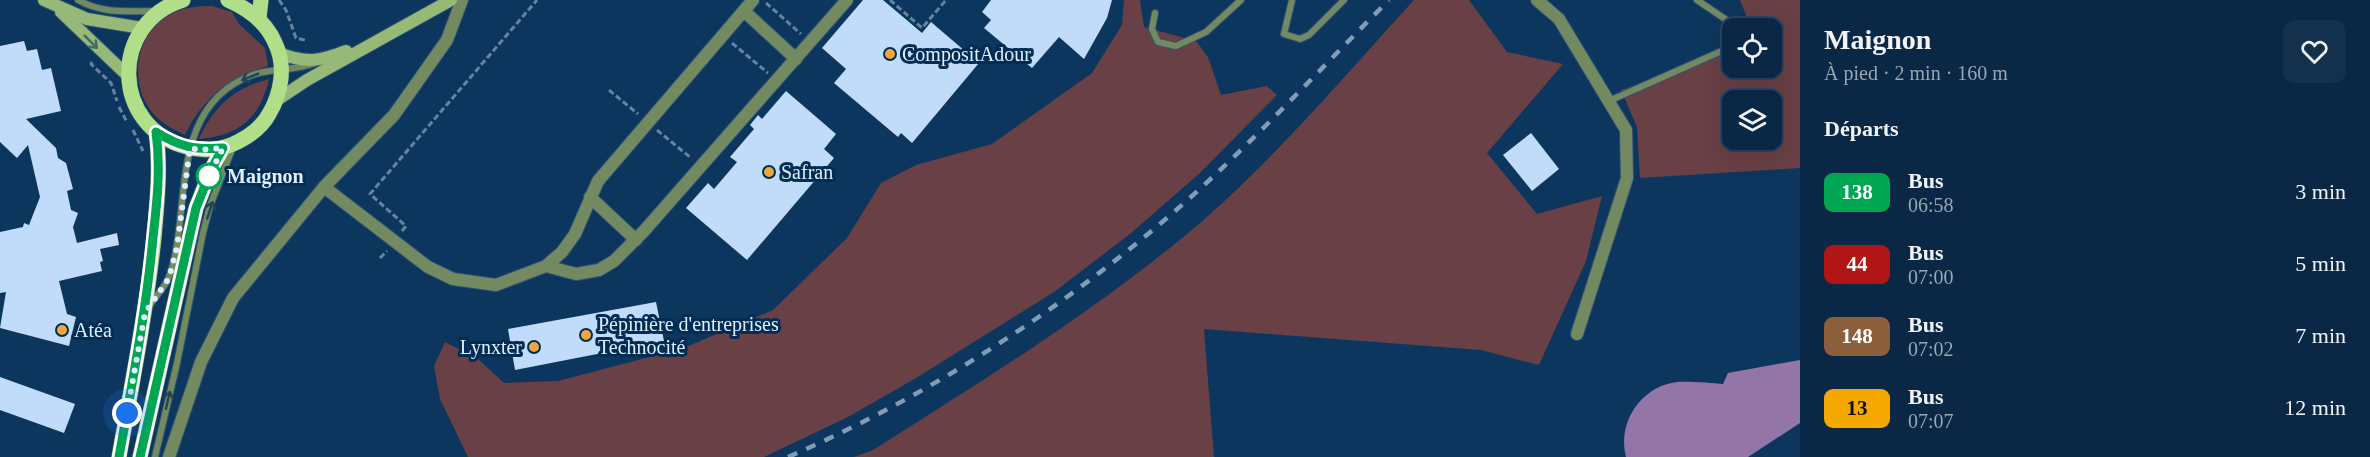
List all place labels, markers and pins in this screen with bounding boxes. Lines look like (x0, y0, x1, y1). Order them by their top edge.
place label: CompositAdour (902, 43, 1031, 66)
marker: CompositAdour (883, 47, 897, 61)
place label: Safran (781, 161, 833, 183)
marker: Maignon (196, 163, 222, 189)
place label: Maignon (227, 165, 304, 188)
marker: Safran (762, 165, 776, 179)
place label: Pépinière d'entreprises Technocité (598, 313, 779, 358)
place label: Atéa (74, 319, 112, 341)
marker: Atéa (55, 323, 69, 337)
marker: Pépinière d'entreprises Technocité (579, 328, 593, 342)
place label: Lynxter (460, 336, 522, 359)
marker: Lynxter (527, 340, 541, 354)

